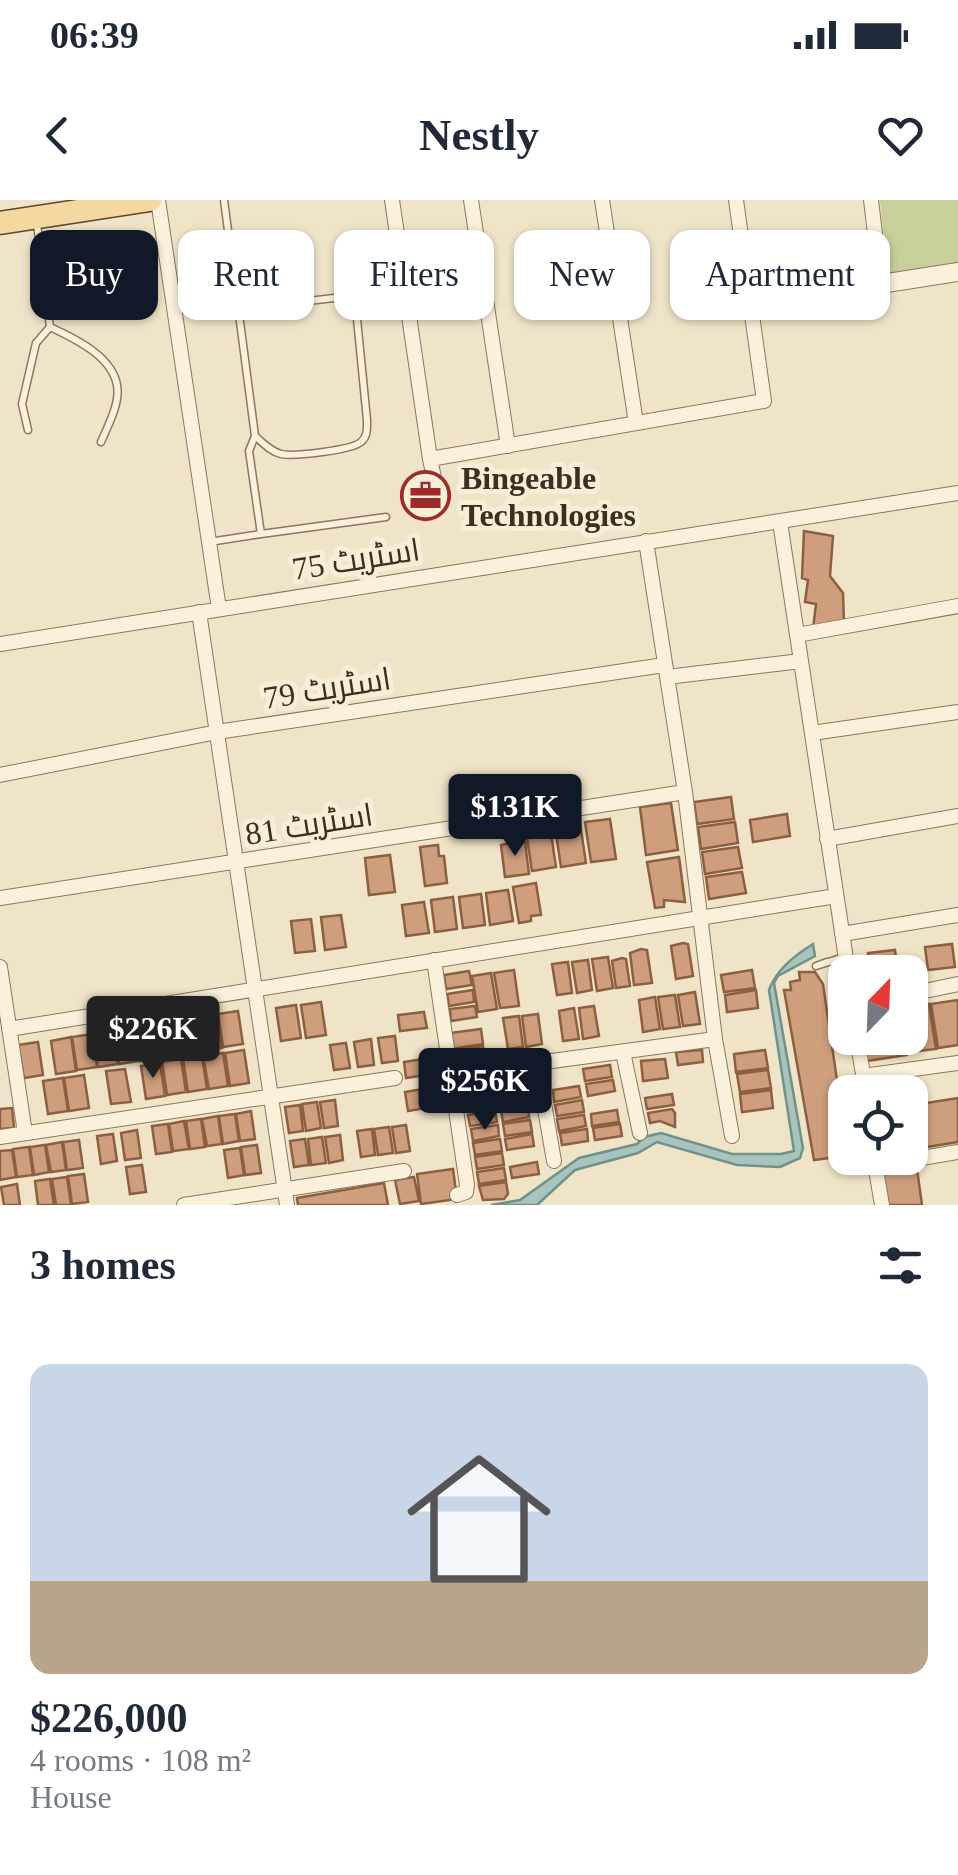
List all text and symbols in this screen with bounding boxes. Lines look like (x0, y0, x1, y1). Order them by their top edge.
text: 06:39 (50, 14, 139, 56)
icon: back (30, 108, 85, 163)
icon: heart (873, 108, 928, 163)
text: Nestly (419, 110, 539, 160)
chip: Buy (30, 230, 158, 320)
chip: Rent (178, 230, 314, 320)
chip: Filters (334, 230, 494, 320)
chip: New (514, 230, 650, 320)
chip: Apartment (670, 230, 890, 320)
place label: Bingeable Technologies (461, 460, 636, 533)
office icon: Bingeable Technologies (400, 470, 452, 522)
street label: اسٹریٹ 75 (290, 531, 422, 587)
street label: اسٹریٹ 79 (261, 660, 393, 716)
pin: $131K (445, 774, 585, 859)
text: $131K (471, 788, 559, 824)
street label: اسٹریٹ 81 (243, 796, 375, 852)
north arrow (828, 955, 928, 1055)
map controls (828, 955, 928, 1175)
pin: $226K (83, 996, 223, 1081)
text: $226K (109, 1010, 197, 1046)
pin: $256K (415, 1048, 555, 1133)
text: $256K (441, 1062, 529, 1098)
button: locate (828, 1075, 928, 1175)
icon: filters (873, 1238, 928, 1293)
text: 3 homes (30, 1242, 176, 1288)
icon: home (389, 1429, 569, 1609)
text: $226,000 (30, 1695, 188, 1741)
text: 4 rooms · 108 m² (30, 1742, 251, 1778)
text: House (30, 1779, 112, 1815)

